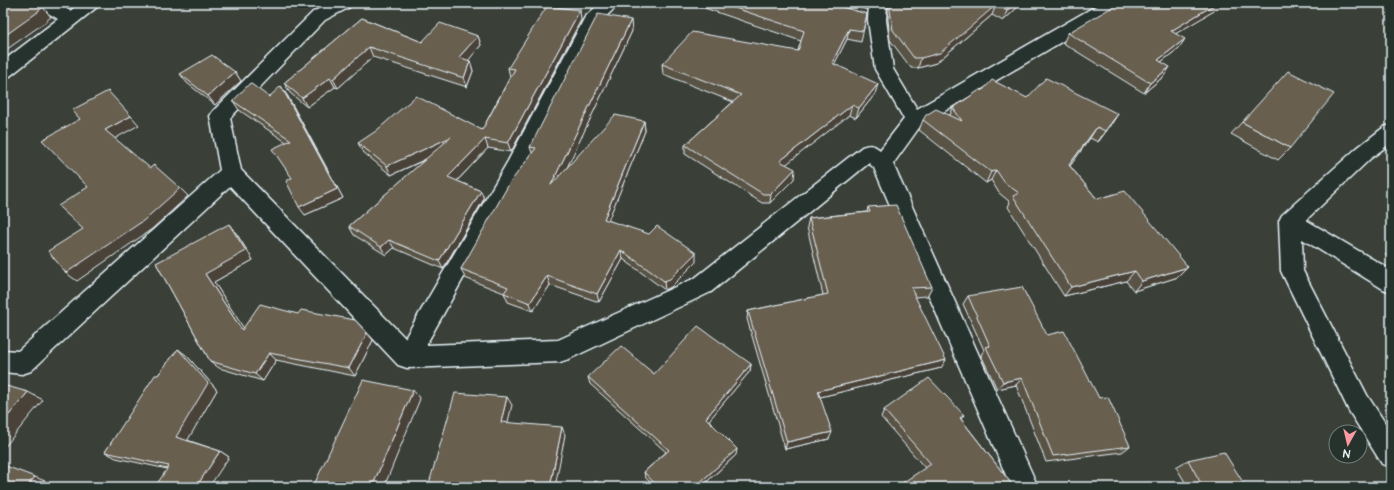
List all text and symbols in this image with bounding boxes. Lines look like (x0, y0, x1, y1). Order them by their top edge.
north arrow (1328, 424, 1368, 464)
text: N (1342, 445, 1351, 461)

